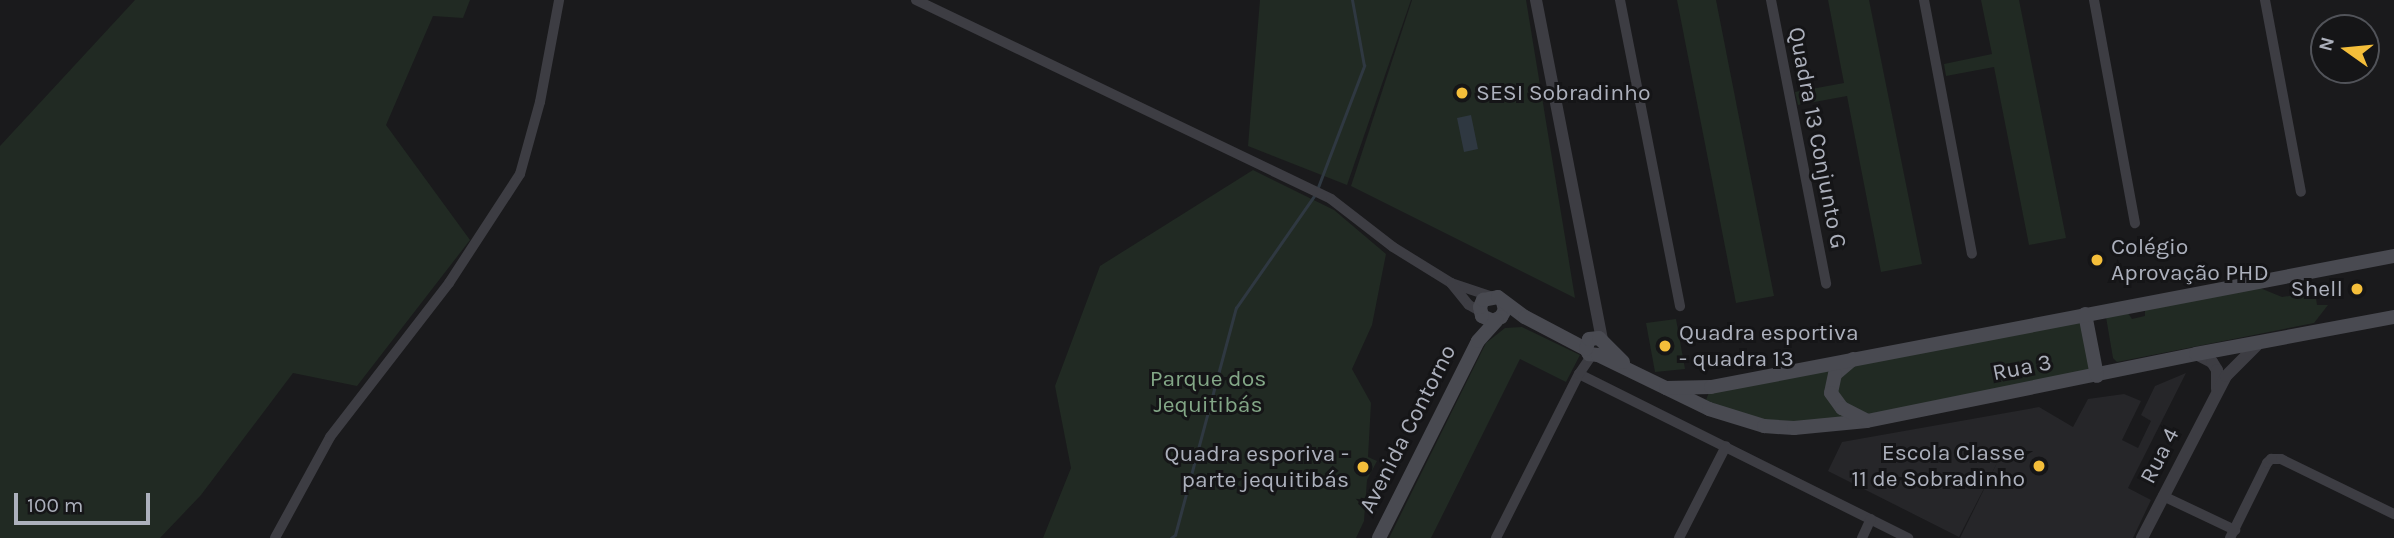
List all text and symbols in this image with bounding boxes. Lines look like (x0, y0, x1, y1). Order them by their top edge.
north arrow (2310, 14, 2380, 84)
street label: Quadra 13 Conjunto G (1782, 25, 1852, 251)
text: N (2314, 35, 2339, 54)
place label: SESI Sobradinho (1476, 79, 1651, 107)
marker: SESI Sobradinho (1454, 85, 1470, 101)
place label: Colégio Aprovação PHD (2111, 233, 2269, 287)
marker: Colégio Aprovação PHD (2089, 252, 2105, 268)
place label: Shell (2291, 275, 2343, 303)
marker: Shell (2349, 281, 2365, 297)
place label: Quadra esportiva - quadra 13 (1679, 319, 1859, 373)
marker: Quadra esportiva - quadra 13 (1657, 338, 1673, 354)
street label: Avenida Contorno (1354, 340, 1462, 518)
street label: Rua 3 (1990, 349, 2054, 387)
park label: Parque dos Jequitibás (1150, 365, 1266, 419)
street label: Rua 4 (2134, 423, 2186, 489)
place label: Escola Classe 11 de Sobradinho (1852, 439, 2025, 493)
place label: Quadra esporiva - parte jequitibás (1165, 440, 1349, 494)
marker: Escola Classe 11 de Sobradinho (2031, 458, 2047, 474)
marker: Quadra esporiva - parte jequitibás (1355, 459, 1371, 475)
scale bar (18, 478, 154, 522)
text: 100 m (27, 493, 84, 517)

